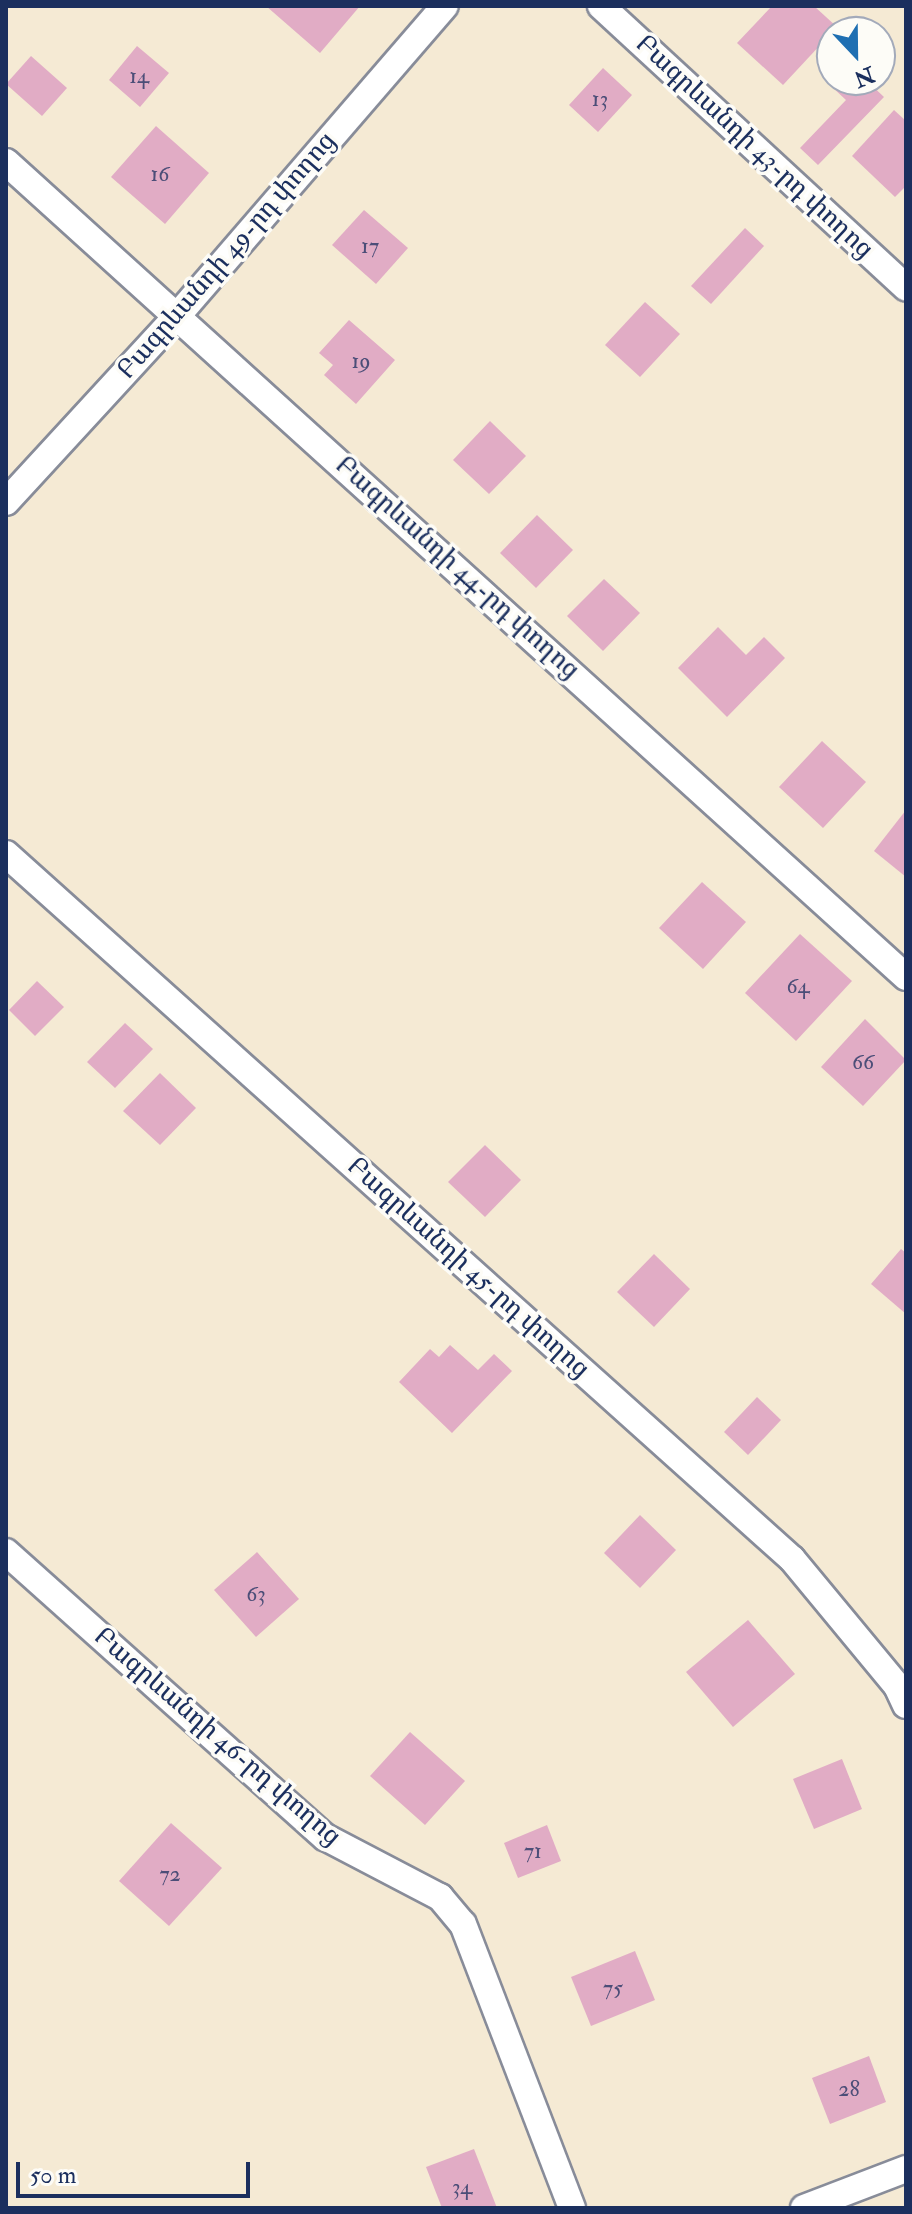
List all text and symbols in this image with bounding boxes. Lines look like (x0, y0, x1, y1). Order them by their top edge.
north arrow (816, 16, 896, 96)
street label: Բագրևանդի 43-րդ փողոց (629, 29, 879, 265)
text: N (850, 60, 879, 93)
house number: 14 (129, 64, 149, 90)
house number: 13 (592, 87, 608, 113)
street label: Բագրևանդի 49-րդ փողոց (111, 126, 343, 386)
house number: 16 (151, 162, 169, 188)
house number: 17 (361, 234, 379, 260)
house number: 19 (351, 349, 371, 375)
street label: Բագրևանդի 44-րդ փողոց (328, 450, 586, 686)
house number: 64 (787, 974, 809, 1000)
house number: 66 (852, 1050, 874, 1076)
street label: Բագրևանդի 45-րդ փողոց (340, 1151, 596, 1385)
house number: 63 (246, 1582, 266, 1608)
street label: Բագրևանդի 46-րդ փողոց (87, 1621, 347, 1853)
house number: 71 (524, 1839, 542, 1865)
house number: 72 (159, 1862, 181, 1888)
house number: 75 (603, 1976, 623, 2002)
house number: 28 (838, 2077, 860, 2103)
scale bar (20, 2146, 254, 2196)
text: 50 m (30, 2160, 76, 2191)
house number: 34 (452, 2175, 472, 2201)

